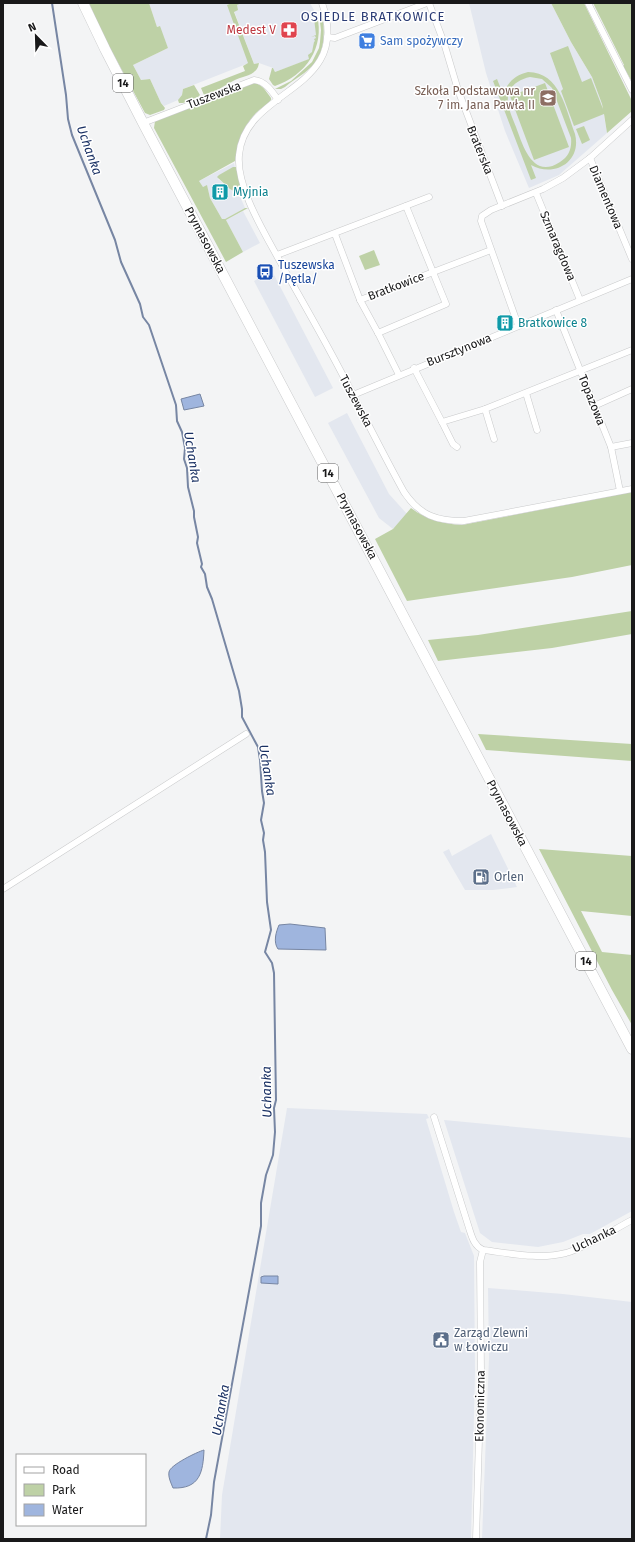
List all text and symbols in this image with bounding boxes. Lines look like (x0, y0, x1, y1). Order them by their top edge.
district label: OSIEDLE BRATKOWICE (301, 9, 445, 24)
north arrow (16, 16, 56, 56)
text: N (26, 20, 38, 35)
pharmacy icon: Medest V (279, 20, 299, 40)
place label: Medest V (227, 23, 276, 37)
supermarket icon: Sam spożywczy (357, 31, 377, 51)
place label: Sam spożywczy (380, 34, 463, 48)
road number: 14 (113, 74, 133, 92)
street label: Tuszewska (185, 78, 243, 112)
place label: Szkoła Podstawowa nr 7 im. Jana Pawła II (414, 84, 535, 112)
school or university icon: Szkoła Podstawowa nr 7 im. Jana Pawła II (538, 88, 558, 108)
water label: Uchanka (74, 123, 105, 177)
street label: Braterska (464, 124, 496, 176)
street label: Diamentowa (586, 163, 626, 231)
building icon: Myjnia (210, 182, 230, 202)
place label: Myjnia (233, 185, 269, 199)
street label: Prymasowska (182, 204, 228, 276)
street label: Szmaragdowa (537, 209, 579, 283)
place label: Tuszewska /Pętla/ (278, 258, 335, 286)
bus stop icon: Tuszewska /Pętla/ (255, 262, 275, 282)
street label: Bratkowice (366, 269, 426, 303)
building icon: Bratkowice 8 (495, 313, 515, 333)
place label: Bratkowice 8 (518, 316, 588, 330)
street label: Bursztynowa (424, 331, 494, 369)
street label: Tuszewska (337, 373, 375, 429)
street label: Topazowa (576, 373, 608, 427)
water label: Uchanka (181, 430, 204, 484)
road number: 14 (318, 464, 338, 482)
street label: Prymasowska (334, 490, 380, 562)
water label: Uchanka (256, 743, 279, 797)
street label: Prymasowska (484, 777, 530, 849)
fuel station icon: Orlen (471, 867, 491, 887)
place label: Orlen (494, 870, 524, 884)
road number: 14 (576, 952, 596, 970)
water label: Uchanka (259, 1066, 274, 1118)
street label: Uchanka (570, 1222, 618, 1256)
place label: Zarząd Zlewni w Łowiczu (454, 1326, 528, 1354)
public building icon: Zarząd Zlewni w Łowiczu (431, 1330, 451, 1350)
street label: Ekonomiczna (472, 1370, 488, 1442)
water label: Uchanka (209, 1383, 232, 1437)
legend (16, 1454, 146, 1526)
text: Road (52, 1463, 80, 1477)
text: Park (52, 1483, 76, 1497)
text: Water (52, 1503, 84, 1517)

